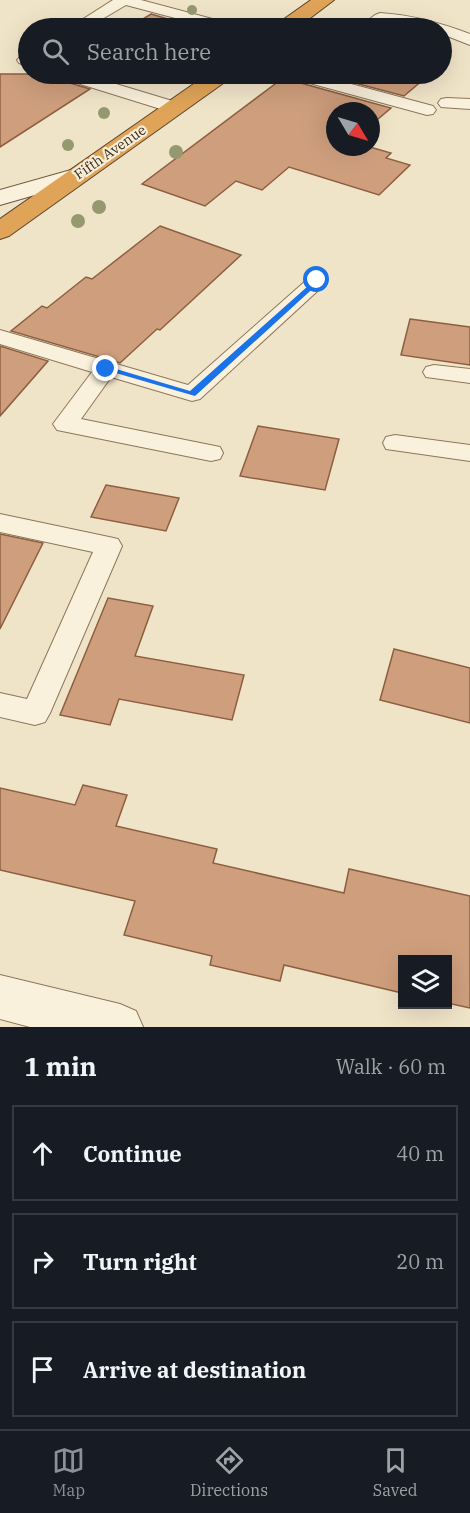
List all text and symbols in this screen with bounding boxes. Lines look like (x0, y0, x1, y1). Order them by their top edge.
search box (18, 18, 452, 84)
icon: search (39, 35, 72, 68)
text: Search here (87, 37, 211, 66)
north arrow (326, 102, 380, 156)
street label: Fifth Avenue (71, 121, 149, 183)
route start (303, 266, 329, 292)
route end (92, 355, 118, 381)
map controls (398, 955, 452, 1009)
button: layers (398, 955, 452, 1009)
text: 1 min (24, 1049, 97, 1083)
text: Walk · 60 m (336, 1053, 446, 1080)
icon: ahead (26, 1137, 59, 1170)
text: Continue (83, 1139, 182, 1168)
text: 40 m (396, 1140, 444, 1167)
icon: right (26, 1245, 59, 1278)
text: Turn right (83, 1247, 197, 1276)
text: 20 m (396, 1248, 444, 1275)
icon: arrive (26, 1353, 59, 1386)
text: Arrive at destination (83, 1355, 306, 1384)
tab: Map (52, 1444, 85, 1500)
tab: Directions (190, 1444, 268, 1500)
tab: Saved (373, 1444, 418, 1500)

